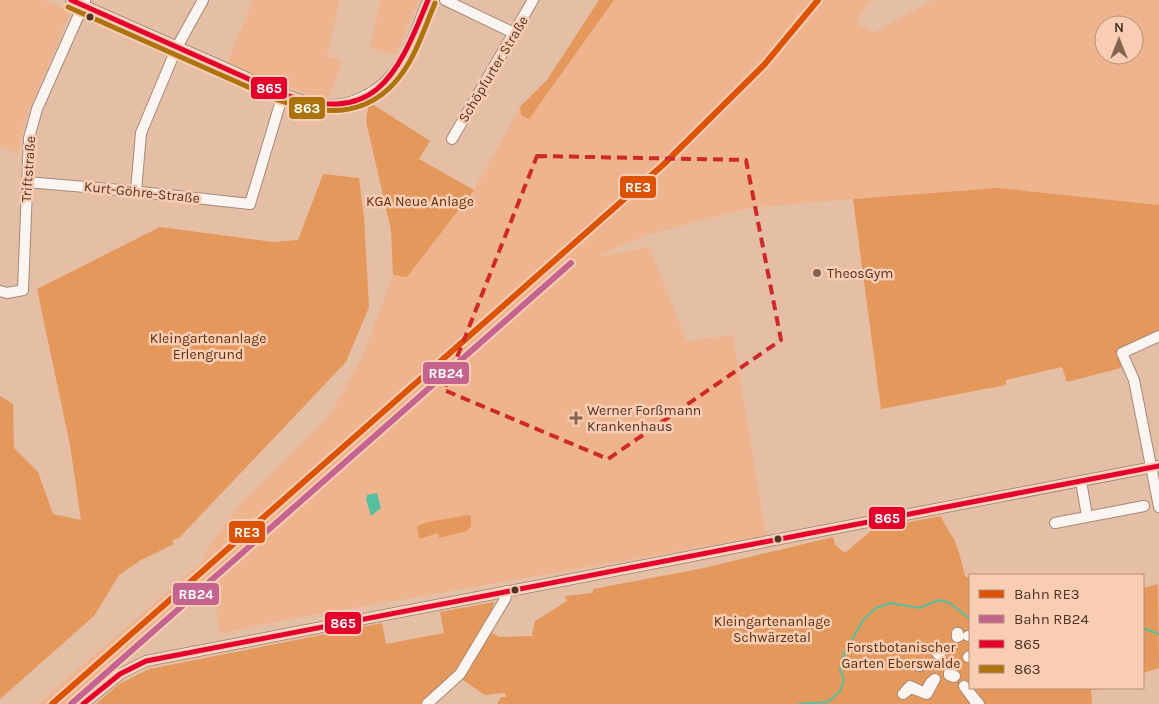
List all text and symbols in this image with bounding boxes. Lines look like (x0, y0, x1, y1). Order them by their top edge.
unlabelled marker (85, 12, 95, 22)
street label: Schöpfurter Straße (455, 13, 532, 126)
north arrow (1094, 15, 1144, 65)
text: N (1114, 19, 1124, 36)
line badge: 865 (250, 76, 288, 100)
text: 865 (256, 80, 282, 97)
line badge: 863 (288, 96, 326, 120)
text: 863 (294, 100, 320, 117)
street label: Triftstraße (18, 135, 39, 203)
line badge: RE3 (619, 175, 657, 199)
street label: Kurt-Göhre-Straße (83, 178, 201, 207)
text: RE3 (625, 179, 651, 196)
park label: KGA Neue Anlage (366, 193, 474, 210)
place label: TheosGym (827, 265, 893, 282)
marker: TheosGym (811, 267, 823, 279)
park label: Kleingartenanlage Erlengrund (150, 330, 266, 363)
line badge: RB24 (422, 361, 470, 385)
text: RB24 (429, 365, 464, 382)
place label: Werner Forßmann Krankenhaus (587, 402, 701, 435)
marker: Werner Forßmann Krankenhaus (569, 411, 583, 425)
line badge: 865 (868, 506, 906, 530)
text: 865 (874, 510, 900, 527)
line badge: RE3 (228, 520, 266, 544)
text: RE3 (234, 524, 260, 541)
unlabelled marker (773, 534, 783, 544)
legend (969, 574, 1144, 689)
line badge: RB24 (172, 582, 220, 606)
unlabelled marker (510, 585, 520, 595)
text: Bahn RE3 (1014, 585, 1080, 603)
text: RB24 (179, 586, 214, 603)
text: Bahn RB24 (1014, 610, 1089, 628)
line badge: 865 (324, 611, 362, 635)
park label: Kleingartenanlage Schwärzetal (714, 613, 830, 646)
text: 865 (330, 615, 356, 632)
text: 865 (1014, 635, 1040, 653)
park label: Forstbotanischer Garten Eberswalde (841, 639, 961, 672)
text: 863 (1014, 660, 1041, 678)

